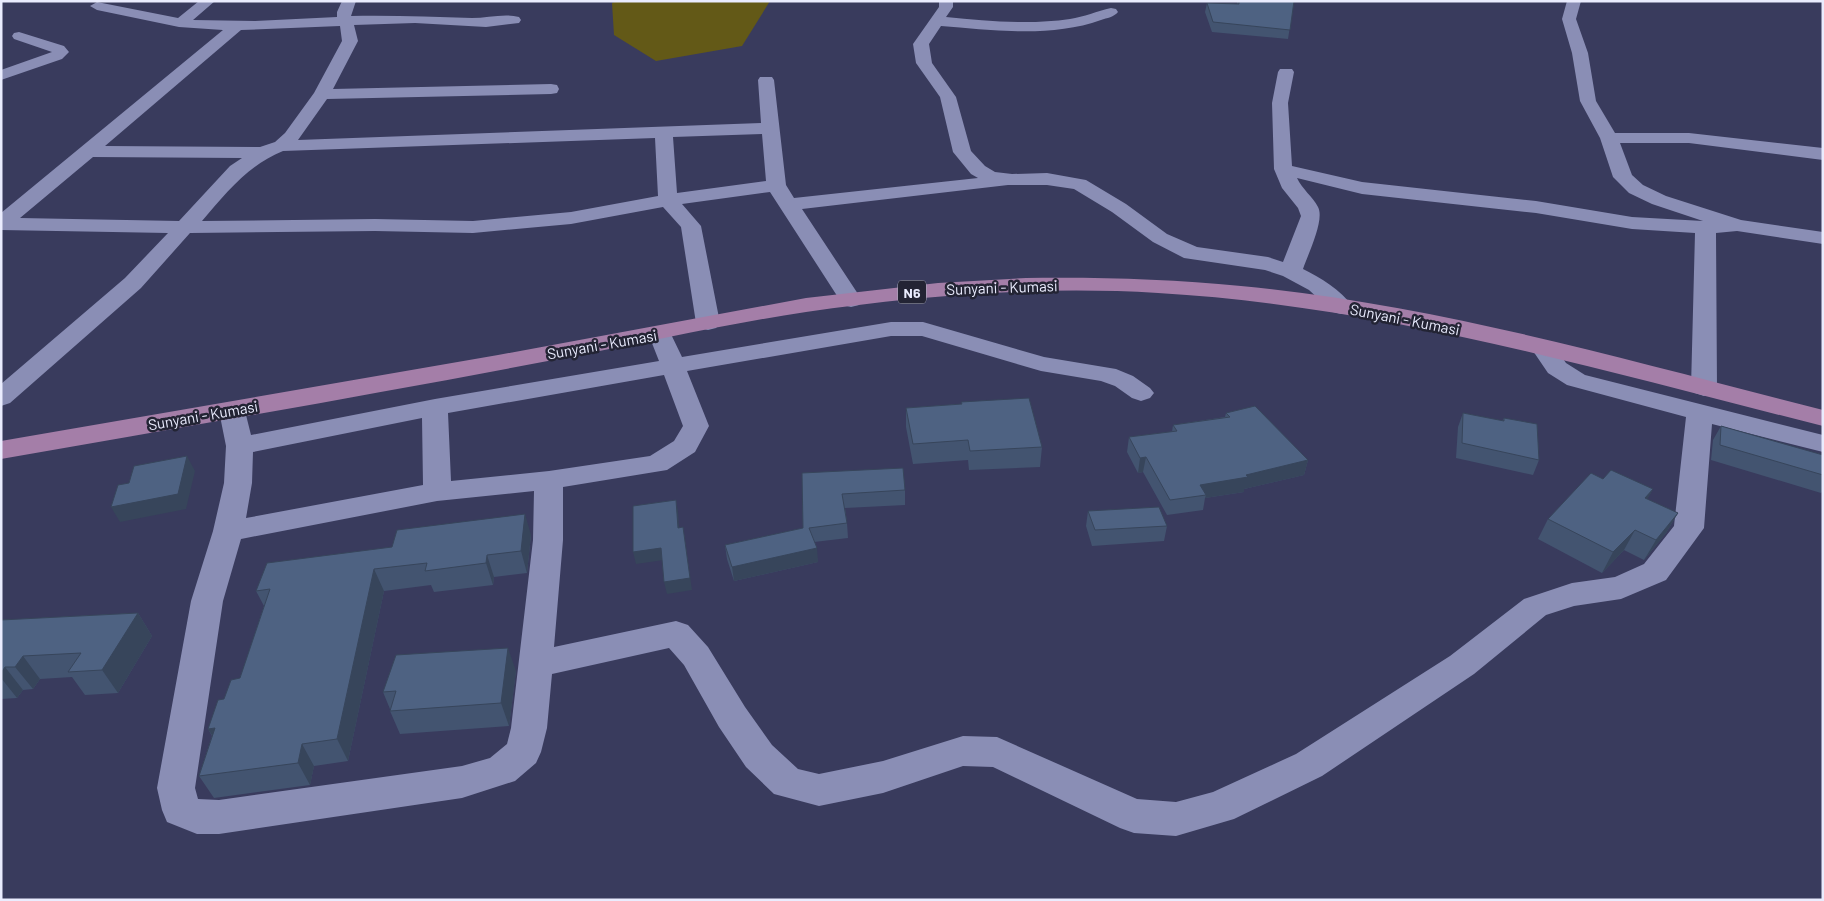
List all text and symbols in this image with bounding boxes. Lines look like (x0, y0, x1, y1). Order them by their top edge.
street label: Sunyani - Kumasi (946, 276, 1058, 298)
road number: N6 (898, 280, 926, 304)
street label: Sunyani - Kumasi (1349, 300, 1461, 338)
street label: Sunyani - Kumasi (546, 325, 658, 363)
street label: Sunyani - Kumasi (147, 396, 259, 434)

